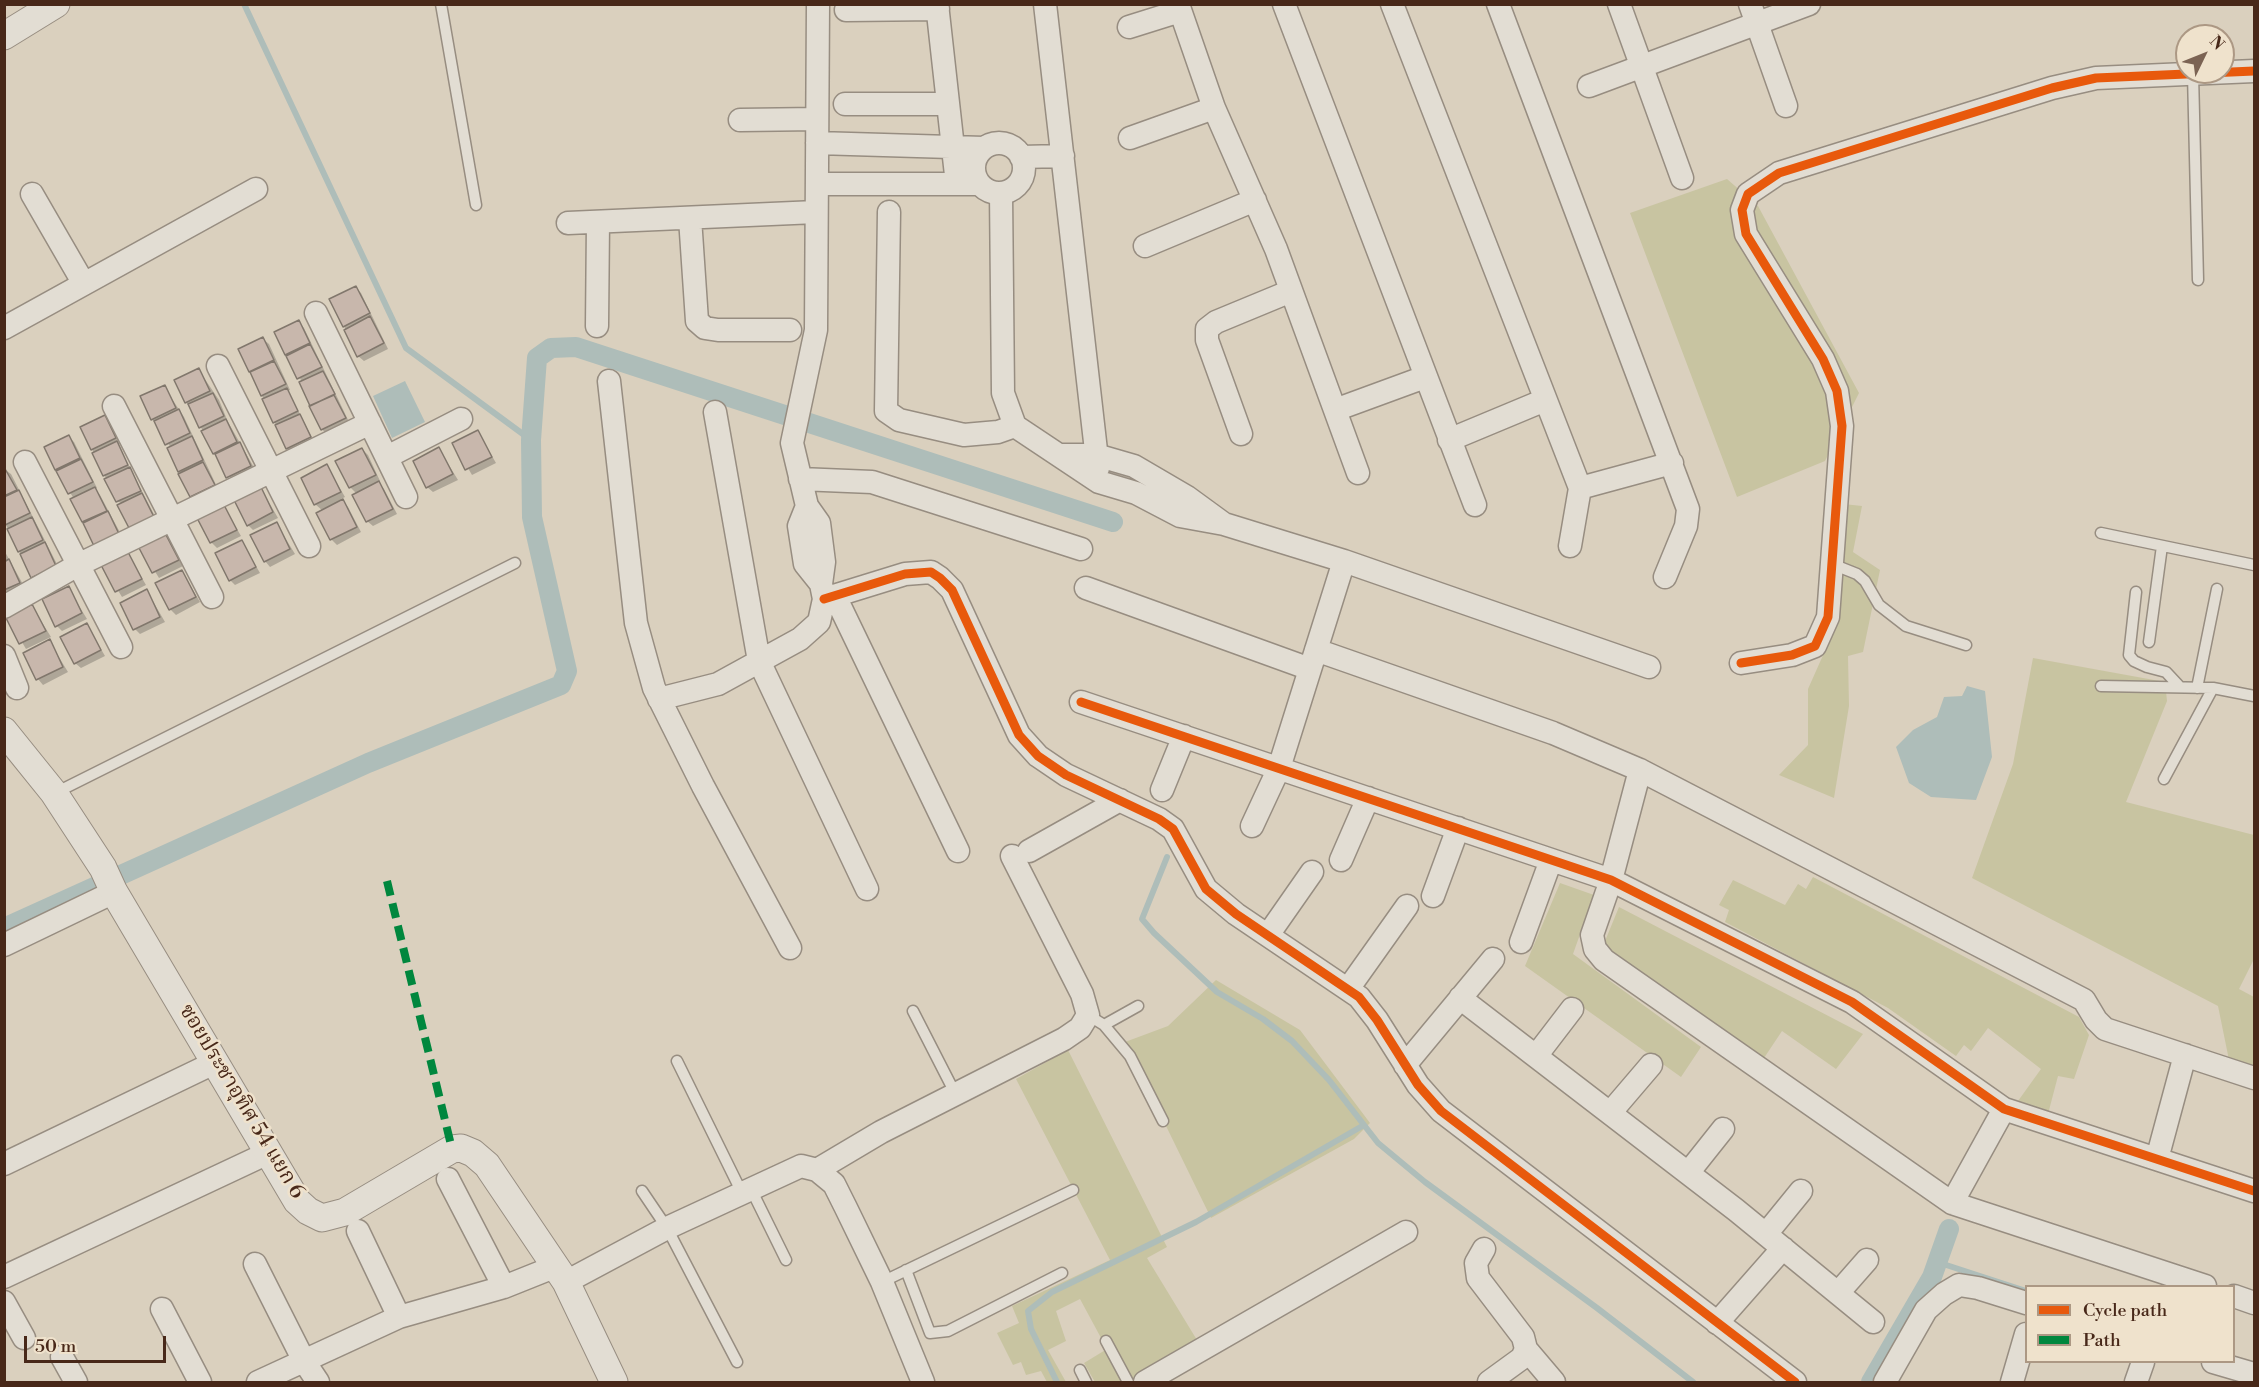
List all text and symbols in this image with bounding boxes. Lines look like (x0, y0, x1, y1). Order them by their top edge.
north arrow (2175, 24, 2235, 84)
text: N (2205, 32, 2228, 55)
street label: ซอยประชาอุทิศ 54 แยก 6 (173, 1000, 309, 1204)
legend (2025, 1285, 2235, 1363)
text: Cycle path (2083, 1299, 2167, 1322)
scale bar (27, 1324, 170, 1362)
text: Path (2083, 1329, 2121, 1352)
text: 50 m (35, 1335, 76, 1358)

